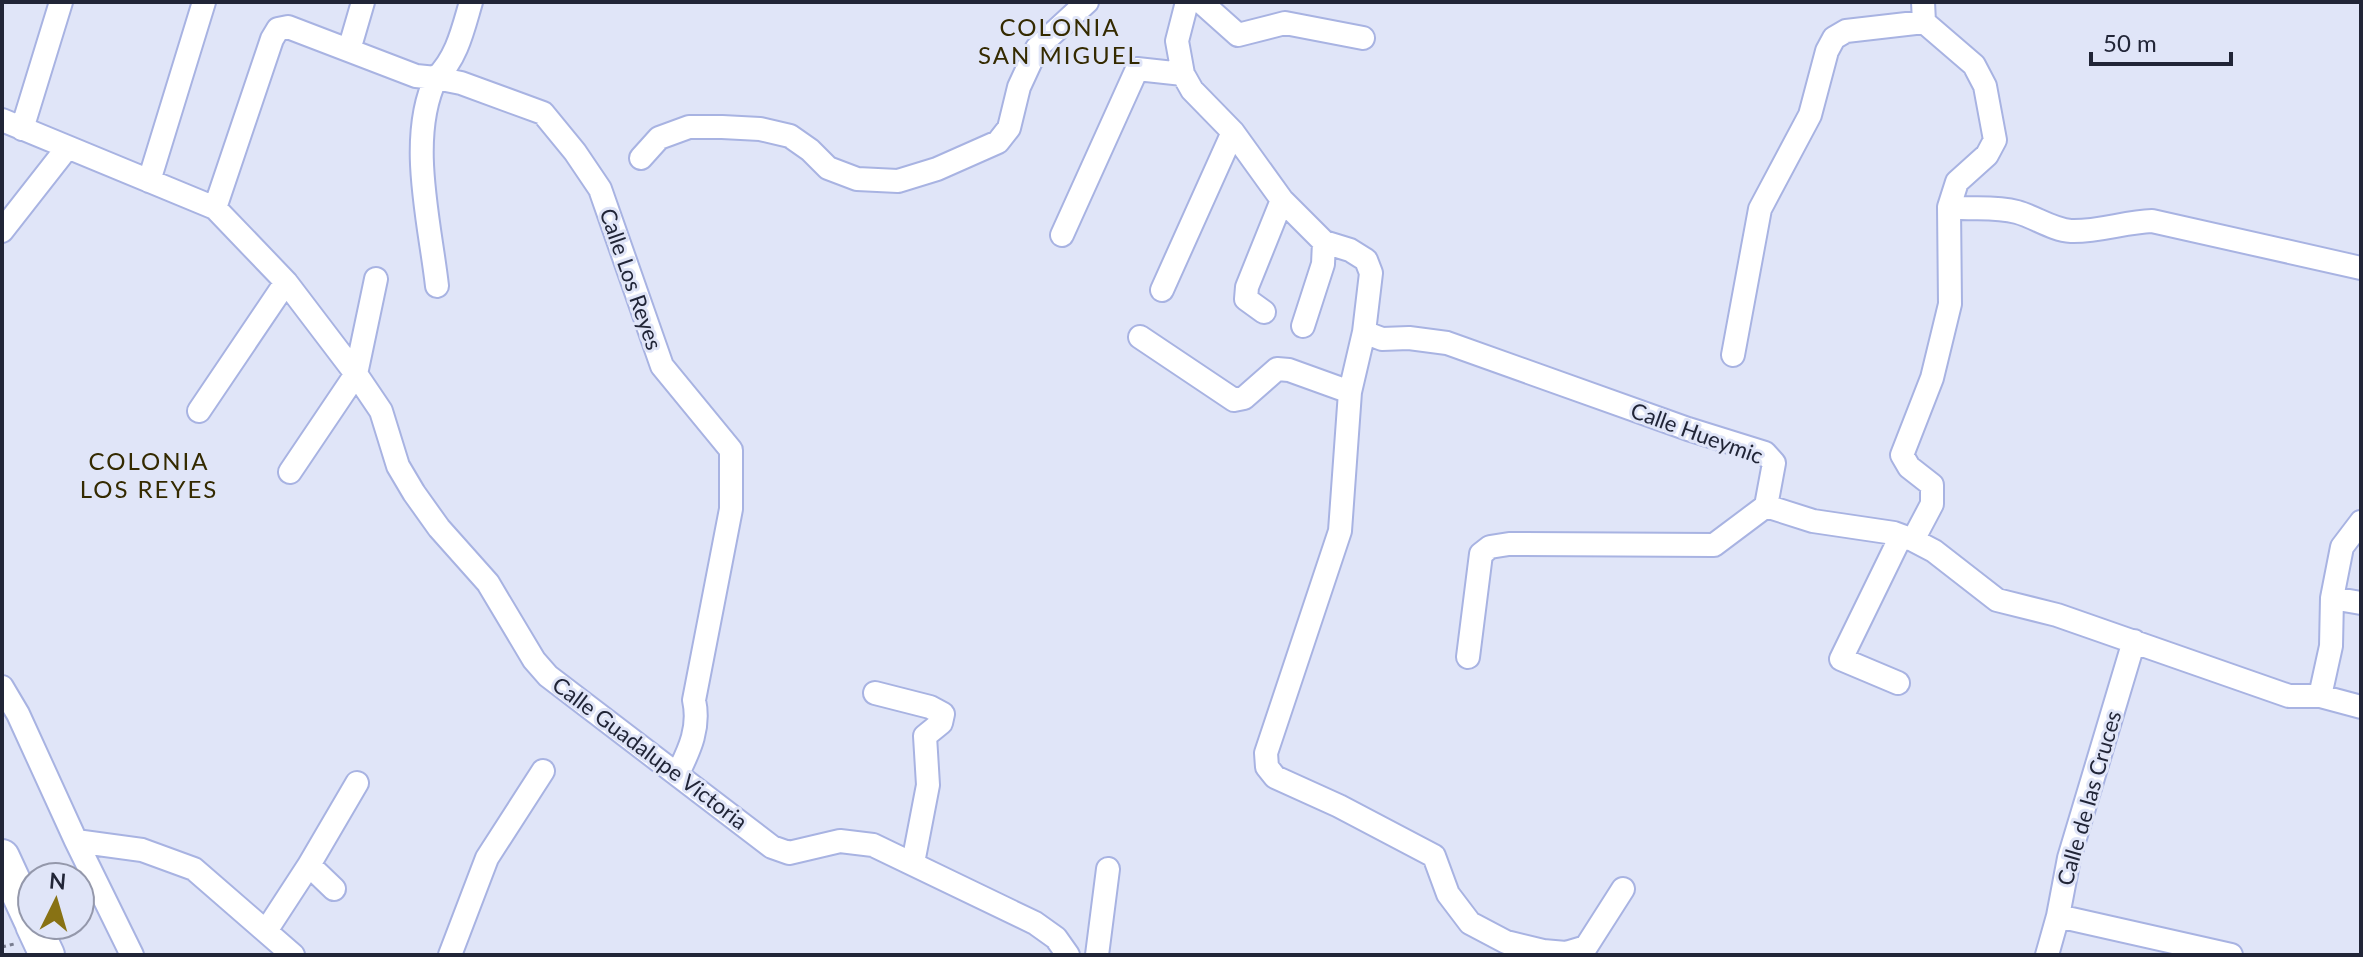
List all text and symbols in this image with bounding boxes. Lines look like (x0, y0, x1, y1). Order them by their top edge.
district label: COLONIA SAN MIGUEL (978, 12, 1142, 69)
scale bar (2091, 16, 2231, 66)
text: 50 m (2103, 28, 2157, 57)
street label: Calle Los Reyes (595, 204, 668, 353)
street label: Calle Hueymic (1627, 396, 1767, 469)
district label: COLONIA LOS REYES (80, 446, 218, 503)
street label: Calle Guadalupe Victoria (548, 670, 753, 835)
street label: Calle de las Cruces (2051, 707, 2126, 888)
north arrow (16, 861, 96, 941)
text: N (48, 866, 67, 895)

